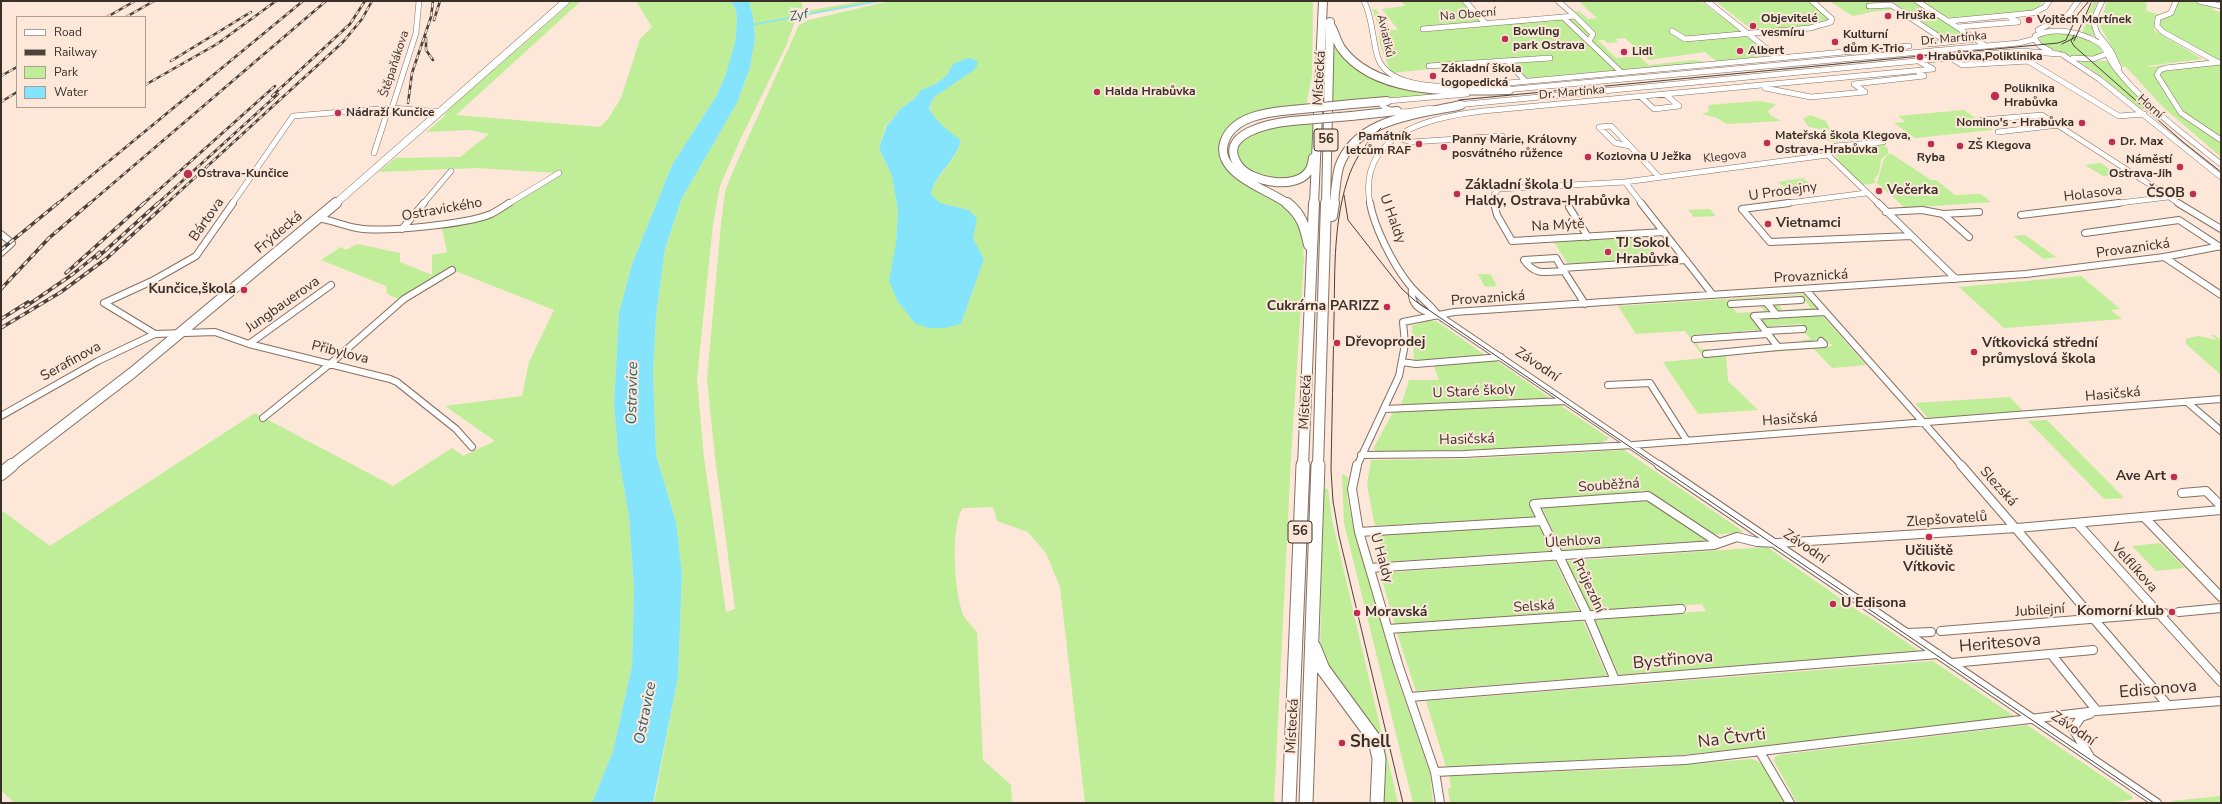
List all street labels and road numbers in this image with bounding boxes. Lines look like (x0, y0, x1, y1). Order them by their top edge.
street label: Na Obecní (1439, 5, 1497, 25)
street label: Aviatiků (1373, 13, 1397, 59)
street label: Štěpaňákova (377, 29, 413, 99)
street label: Dr. Martínka (1920, 29, 1988, 49)
street label: Místecká (1310, 50, 1330, 106)
street label: Dr. Martínka (1538, 83, 1606, 103)
street label: Horní (2134, 92, 2166, 122)
road number: 56 (1314, 129, 1338, 151)
street label: Klegova (1703, 147, 1747, 167)
street label: U Prodejny (1748, 179, 1818, 205)
street label: Holasova (2063, 182, 2123, 206)
street label: U Haldy (1375, 192, 1409, 246)
street label: Bártova (186, 195, 228, 245)
street label: Ostravického (400, 195, 484, 225)
street label: Frýdecká (252, 208, 306, 258)
street label: Na Mýtě (1531, 216, 1585, 236)
street label: Provaznická (2095, 236, 2171, 262)
street label: Provaznická (1773, 267, 1849, 287)
street label: Jungbauerova (243, 273, 323, 337)
street label: Provaznická (1450, 288, 1526, 310)
street label: Přibylova (310, 338, 370, 368)
street label: Serafinova (38, 339, 104, 385)
street label: Závodní (1512, 344, 1562, 386)
street label: Místecká (1296, 374, 1316, 430)
street label: U Staré školy (1432, 381, 1516, 403)
street label: Hasičská (2085, 384, 2141, 406)
street label: Hasičská (1762, 410, 1818, 430)
street label: Hasičská (1439, 431, 1495, 449)
street label: Slezská (1976, 464, 2020, 510)
street label: Souběžná (1578, 475, 1640, 497)
street label: Zlepšovatelů (1906, 509, 1988, 531)
road number: 56 (1288, 521, 1312, 543)
street label: Závodní (1780, 526, 1830, 568)
street label: U Haldy (1366, 531, 1396, 585)
street label: Úlehlova (1545, 532, 1601, 552)
street label: Velflíkova (2107, 540, 2161, 596)
street label: Průjezdní (1568, 556, 1608, 616)
street label: Selská (1513, 597, 1555, 617)
street label: Jubilejní (2015, 601, 2065, 621)
street label: Heritesova (1958, 630, 2042, 658)
street label: Bystřinova (1632, 647, 1714, 675)
street label: Edisonova (2118, 676, 2198, 704)
street label: Místecká (1283, 698, 1303, 754)
street label: Závodní (2048, 708, 2098, 750)
street label: Na Čtvrti (1697, 725, 1767, 753)

